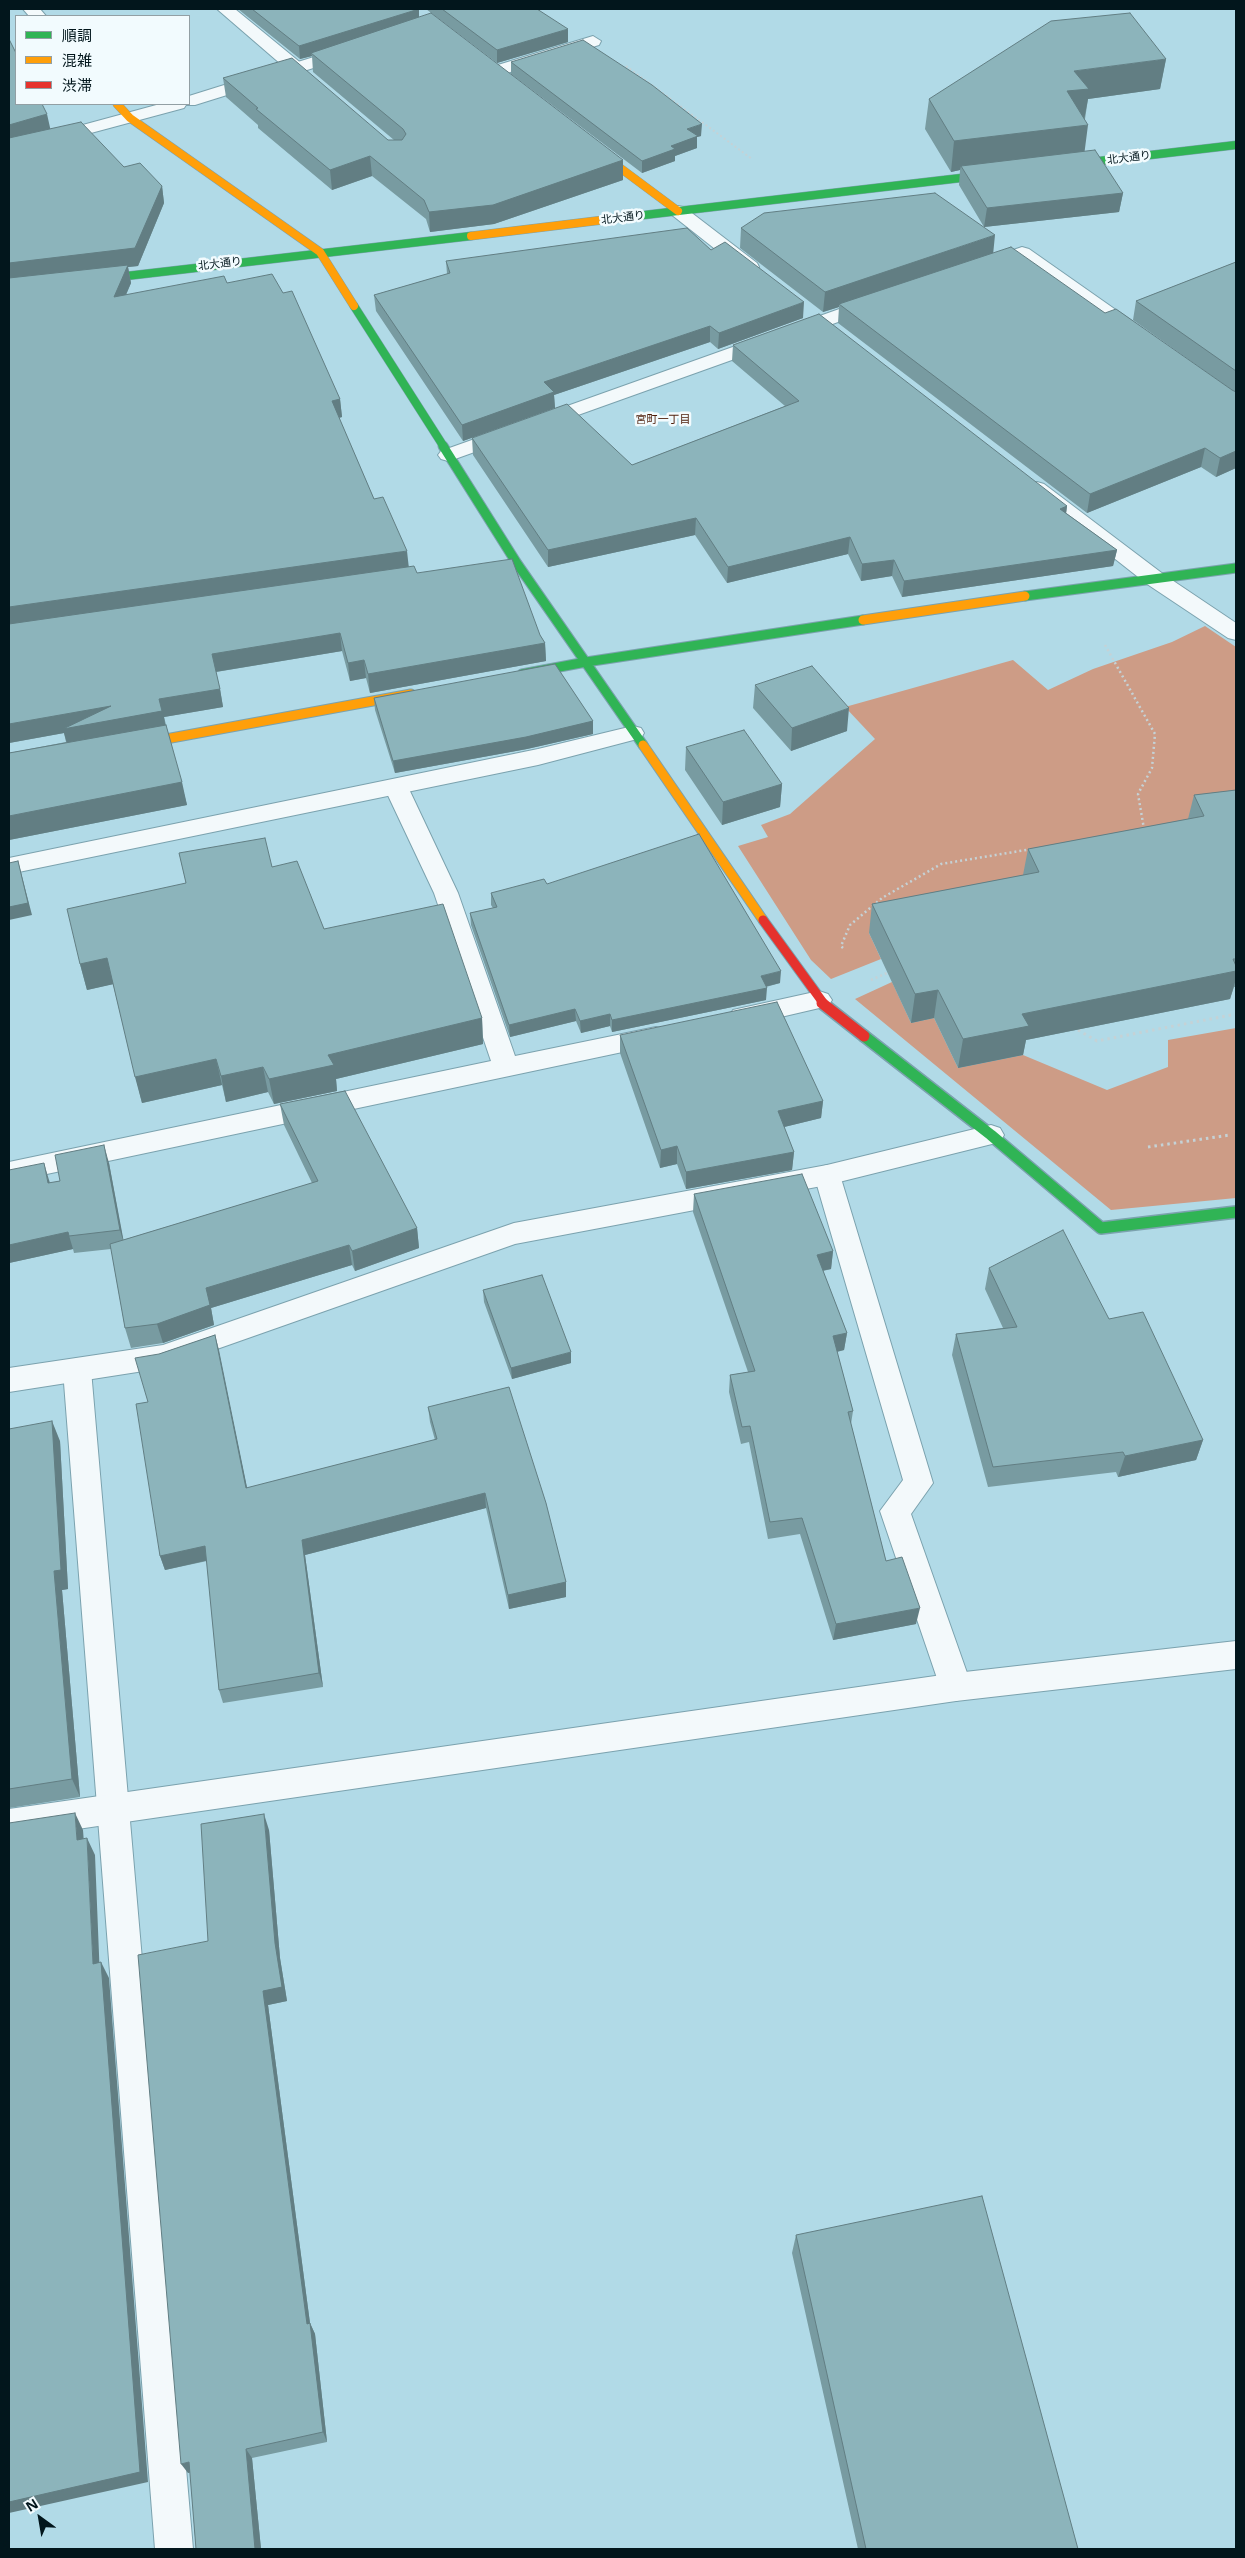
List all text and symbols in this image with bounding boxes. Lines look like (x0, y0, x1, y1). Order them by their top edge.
legend (15, 15, 190, 105)
text: 順調 (62, 25, 92, 45)
text: 混雑 (62, 50, 92, 70)
text: 渋滞 (62, 75, 92, 95)
street label: 北大通り (1106, 149, 1152, 167)
street label: 北大通り (600, 209, 646, 227)
street label: 北大通り (197, 255, 243, 273)
district label: 宮町一丁目 (636, 413, 690, 427)
north arrow (15, 2493, 65, 2543)
text: N (22, 2494, 42, 2516)

